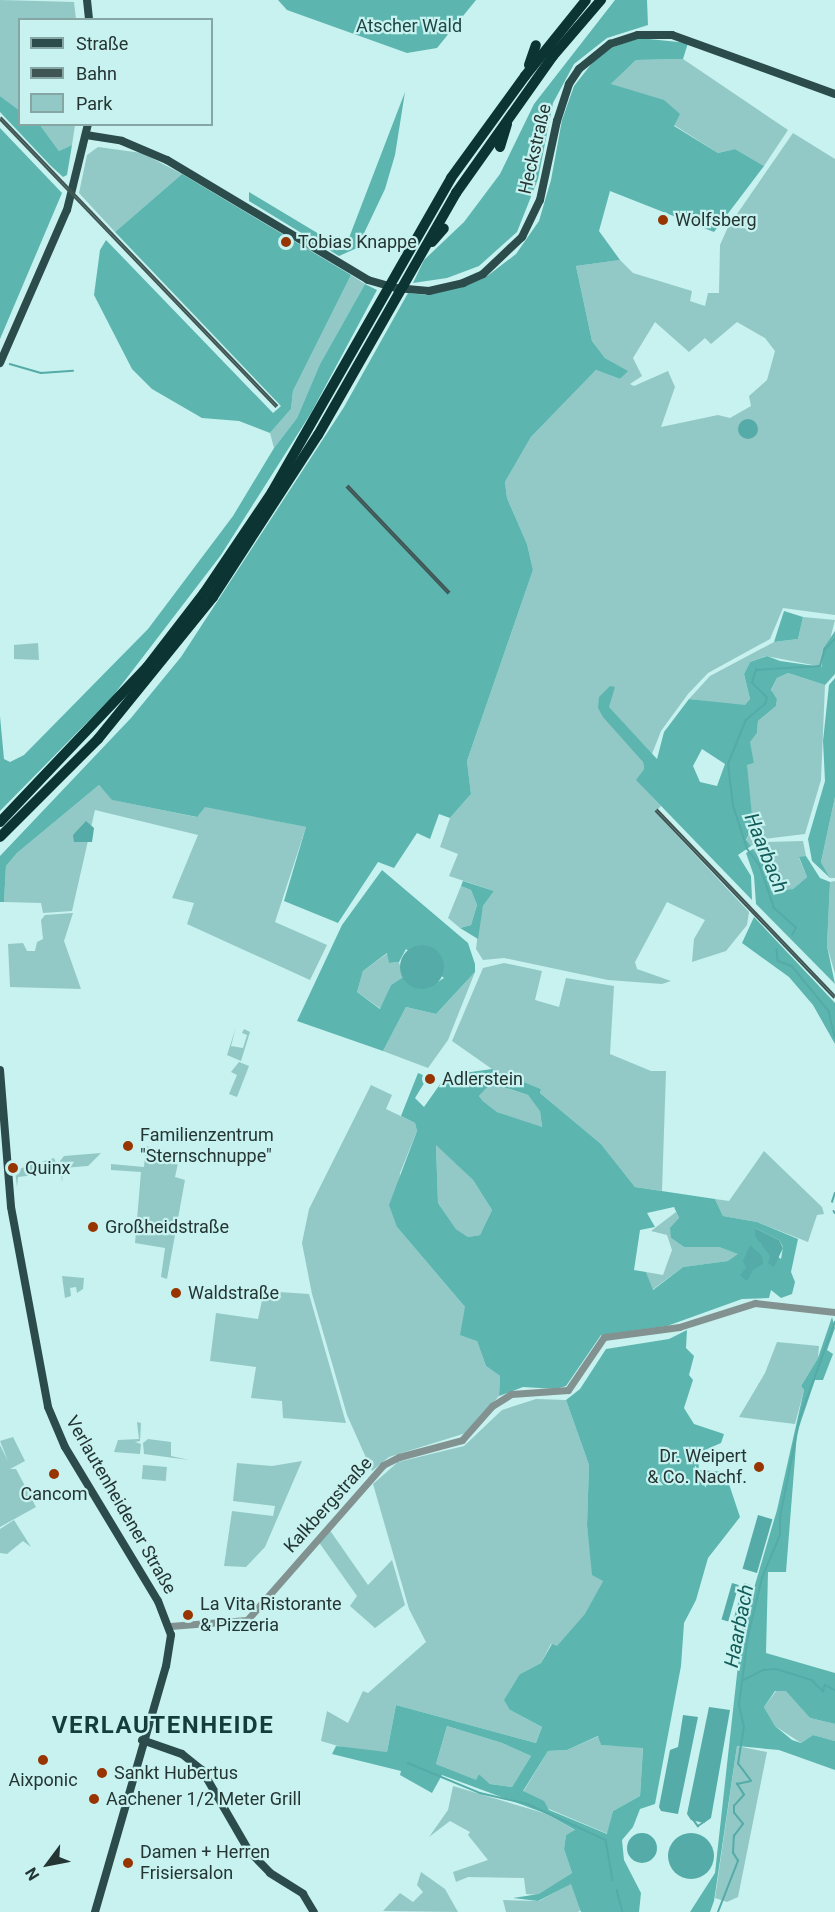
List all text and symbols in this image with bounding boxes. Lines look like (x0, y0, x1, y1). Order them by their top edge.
park label: Atscher Wald (356, 15, 462, 37)
legend (18, 18, 213, 126)
text: Straße (76, 33, 128, 54)
text: Bahn (76, 63, 117, 84)
text: Park (76, 93, 112, 114)
street label: Heckstraße (514, 102, 556, 196)
place label: Wolfsberg (675, 209, 757, 231)
marker: Wolfsberg (656, 213, 670, 227)
place label: Tobias Knappe (298, 231, 417, 253)
marker: Tobias Knappe (279, 235, 293, 249)
water label: Haarbach (739, 810, 793, 896)
place label: Adlerstein (442, 1068, 523, 1090)
marker: Adlerstein (423, 1072, 437, 1086)
place label: Familienzentrum "Sternschnuppe" (140, 1125, 274, 1168)
marker: Familienzentrum "Sternschnuppe" (121, 1139, 135, 1153)
place label: Quinx (25, 1157, 71, 1179)
marker: Quinx (6, 1161, 20, 1175)
place label: Großheidstraße (105, 1216, 229, 1238)
marker: Großheidstraße (86, 1220, 100, 1234)
place label: Waldstraße (188, 1282, 279, 1304)
marker: Waldstraße (169, 1286, 183, 1300)
street label: Verlautenheidener Straße (61, 1412, 181, 1598)
place label: Dr. Weipert & Co. Nachf. (647, 1446, 747, 1488)
street label: Kalkbergstraße (279, 1453, 377, 1557)
marker: Dr. Weipert & Co. Nachf. (752, 1460, 766, 1474)
marker: Cancom (47, 1467, 61, 1481)
place label: Cancom (21, 1483, 87, 1505)
water label: Haarbach (719, 1583, 759, 1669)
place label: La Vita Ristorante & Pizzeria (200, 1594, 342, 1636)
marker: La Vita Ristorante & Pizzeria (181, 1608, 195, 1622)
district label: VERLAUTENHEIDE (52, 1712, 274, 1740)
marker: Aixponic (36, 1753, 50, 1767)
place label: Sankt Hubertus (114, 1762, 238, 1784)
marker: Sankt Hubertus (95, 1766, 109, 1780)
place label: Aixponic (8, 1769, 78, 1791)
place label: Aachener 1/2 Meter Grill (106, 1788, 301, 1810)
marker: Aachener 1/2 Meter Grill (87, 1792, 101, 1806)
north arrow (18, 1834, 78, 1894)
place label: Damen + Herren Frisiersalon (140, 1842, 270, 1884)
marker: Damen + Herren Frisiersalon (121, 1856, 135, 1870)
text: N (21, 1864, 43, 1884)

